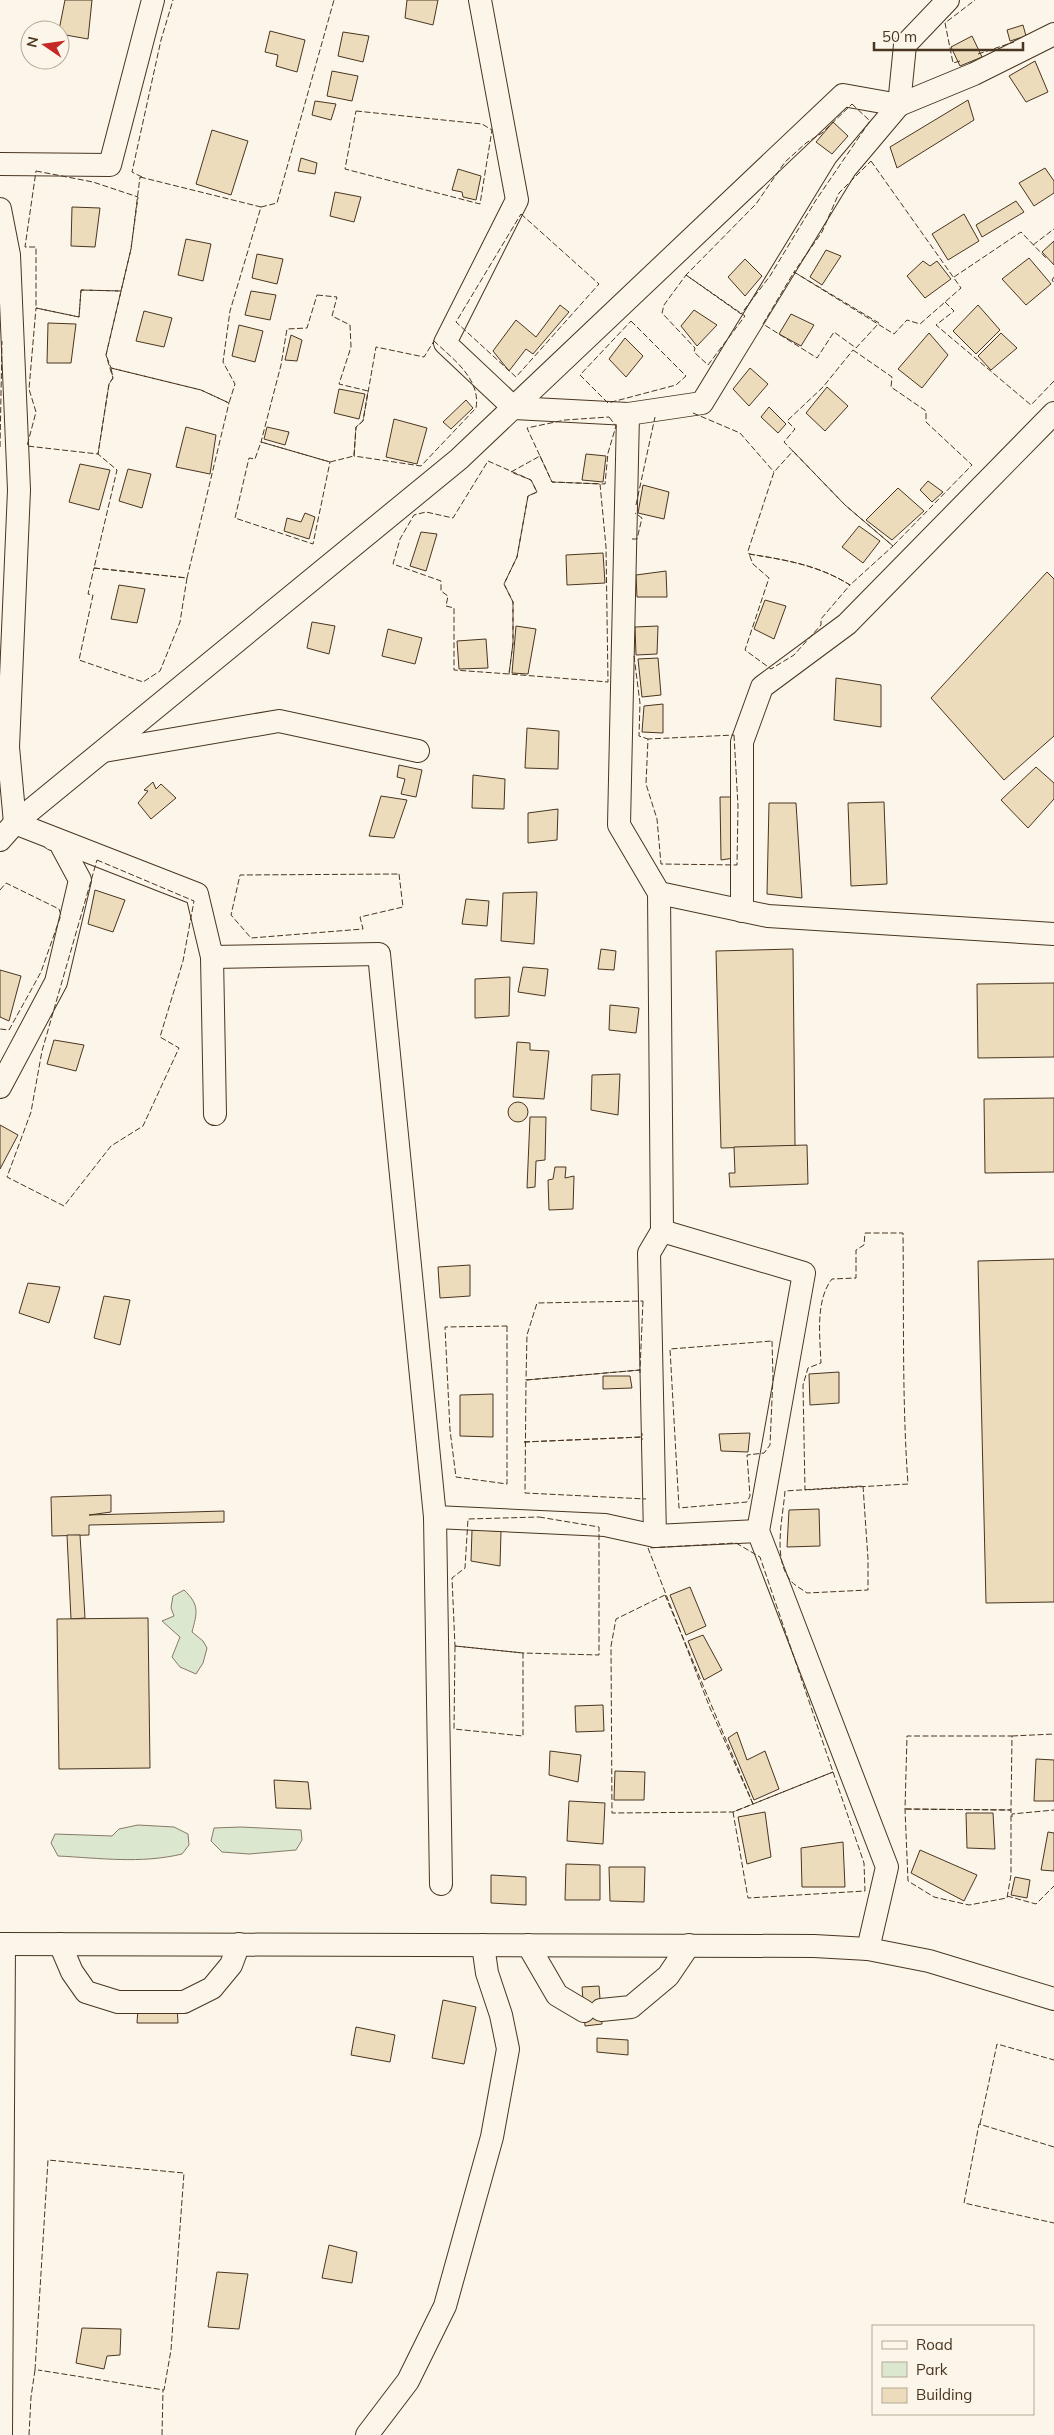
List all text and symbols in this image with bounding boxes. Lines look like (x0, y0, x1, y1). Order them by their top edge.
north arrow (20, 20, 70, 70)
scale bar (874, 20, 1023, 52)
text: 50 m (882, 27, 917, 46)
text: N (22, 35, 42, 49)
legend (872, 2325, 1034, 2415)
text: Road (916, 2335, 953, 2354)
text: Park (916, 2360, 948, 2379)
text: Building (916, 2385, 972, 2404)

